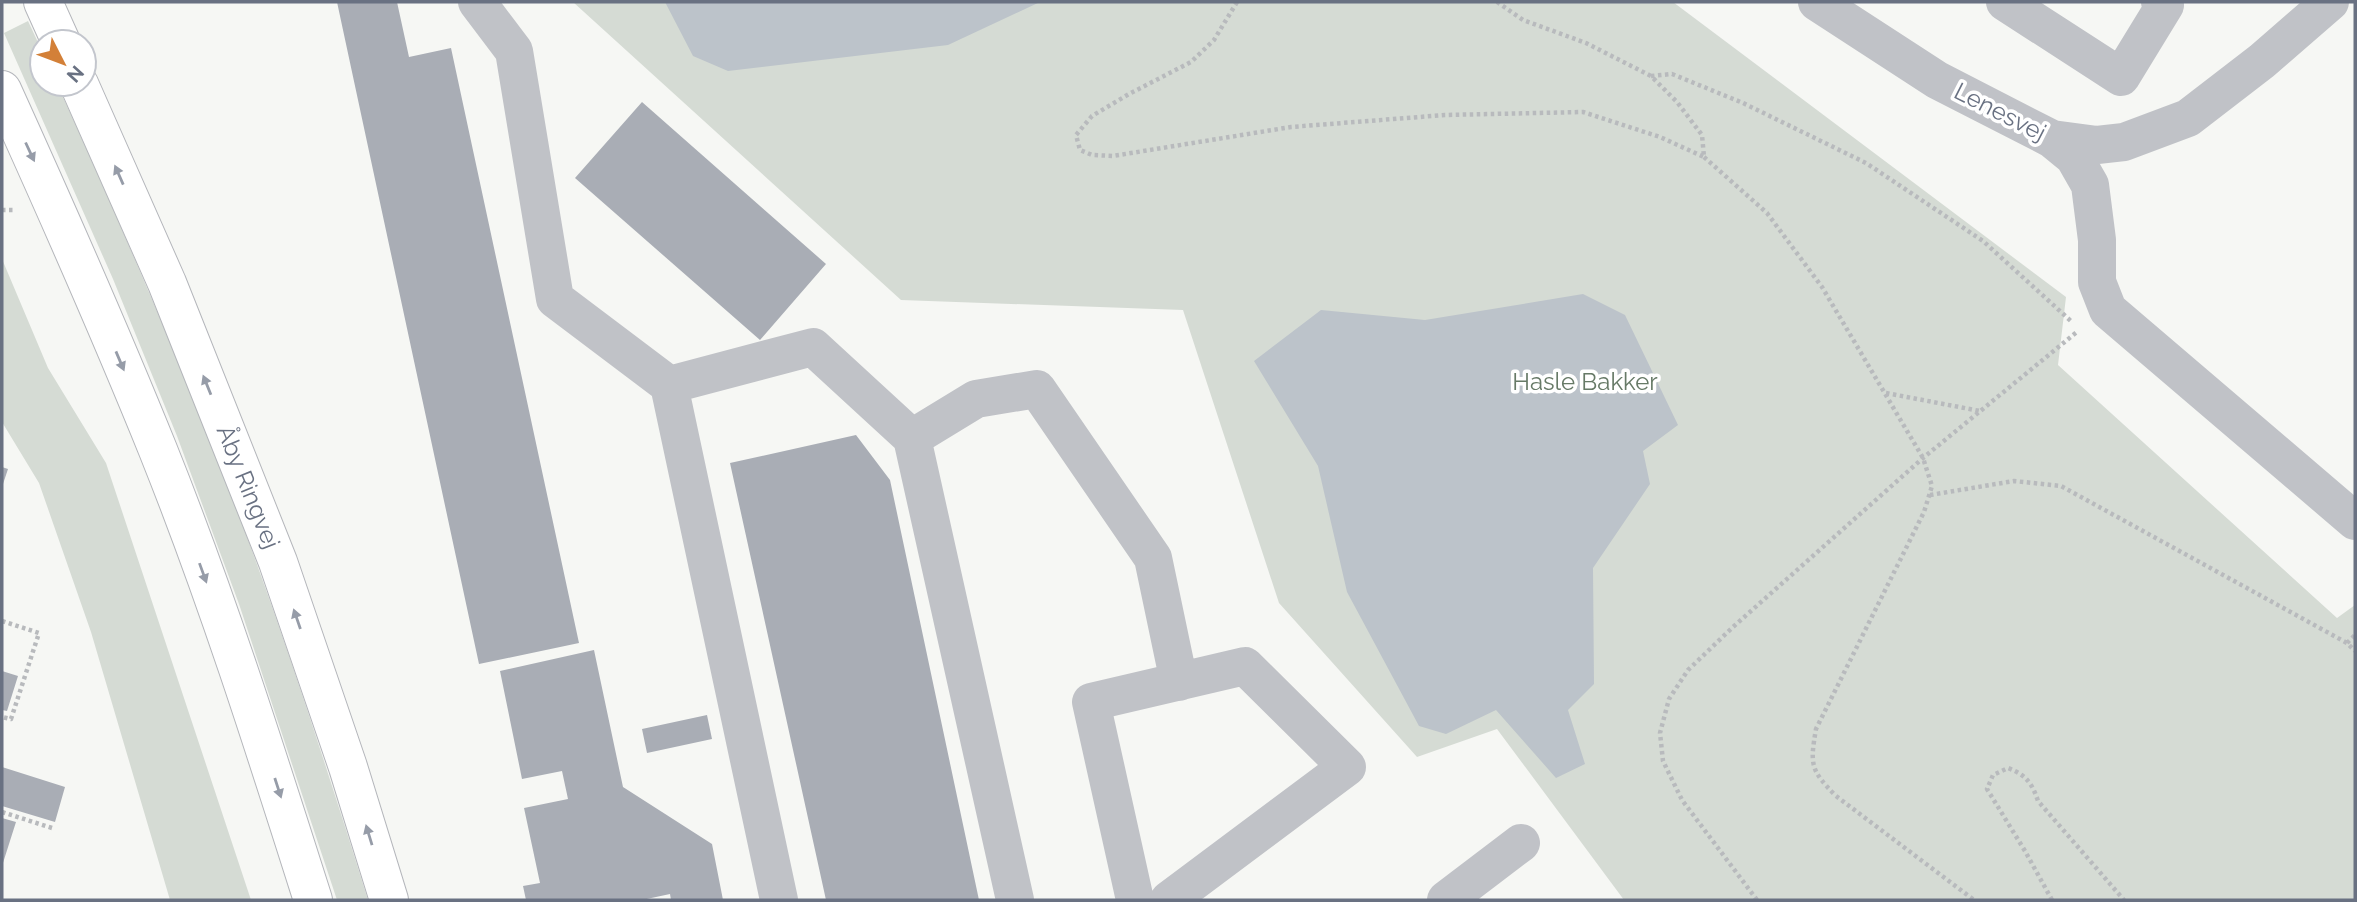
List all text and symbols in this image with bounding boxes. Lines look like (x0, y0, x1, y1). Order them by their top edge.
north arrow (28, 28, 98, 98)
text: N (63, 62, 89, 87)
street label: Lenesvej (1950, 76, 2051, 147)
one-way arrow (25, 142, 36, 163)
one-way arrow (113, 165, 125, 185)
one-way arrow (115, 351, 126, 372)
park label: Hasle Bakker (1512, 367, 1658, 396)
one-way arrow (202, 374, 213, 395)
street label: Åby Ringvej (211, 421, 286, 553)
one-way arrow (198, 563, 209, 584)
one-way arrow (291, 608, 302, 629)
one-way arrow (273, 778, 283, 799)
one-way arrow (363, 824, 373, 845)

